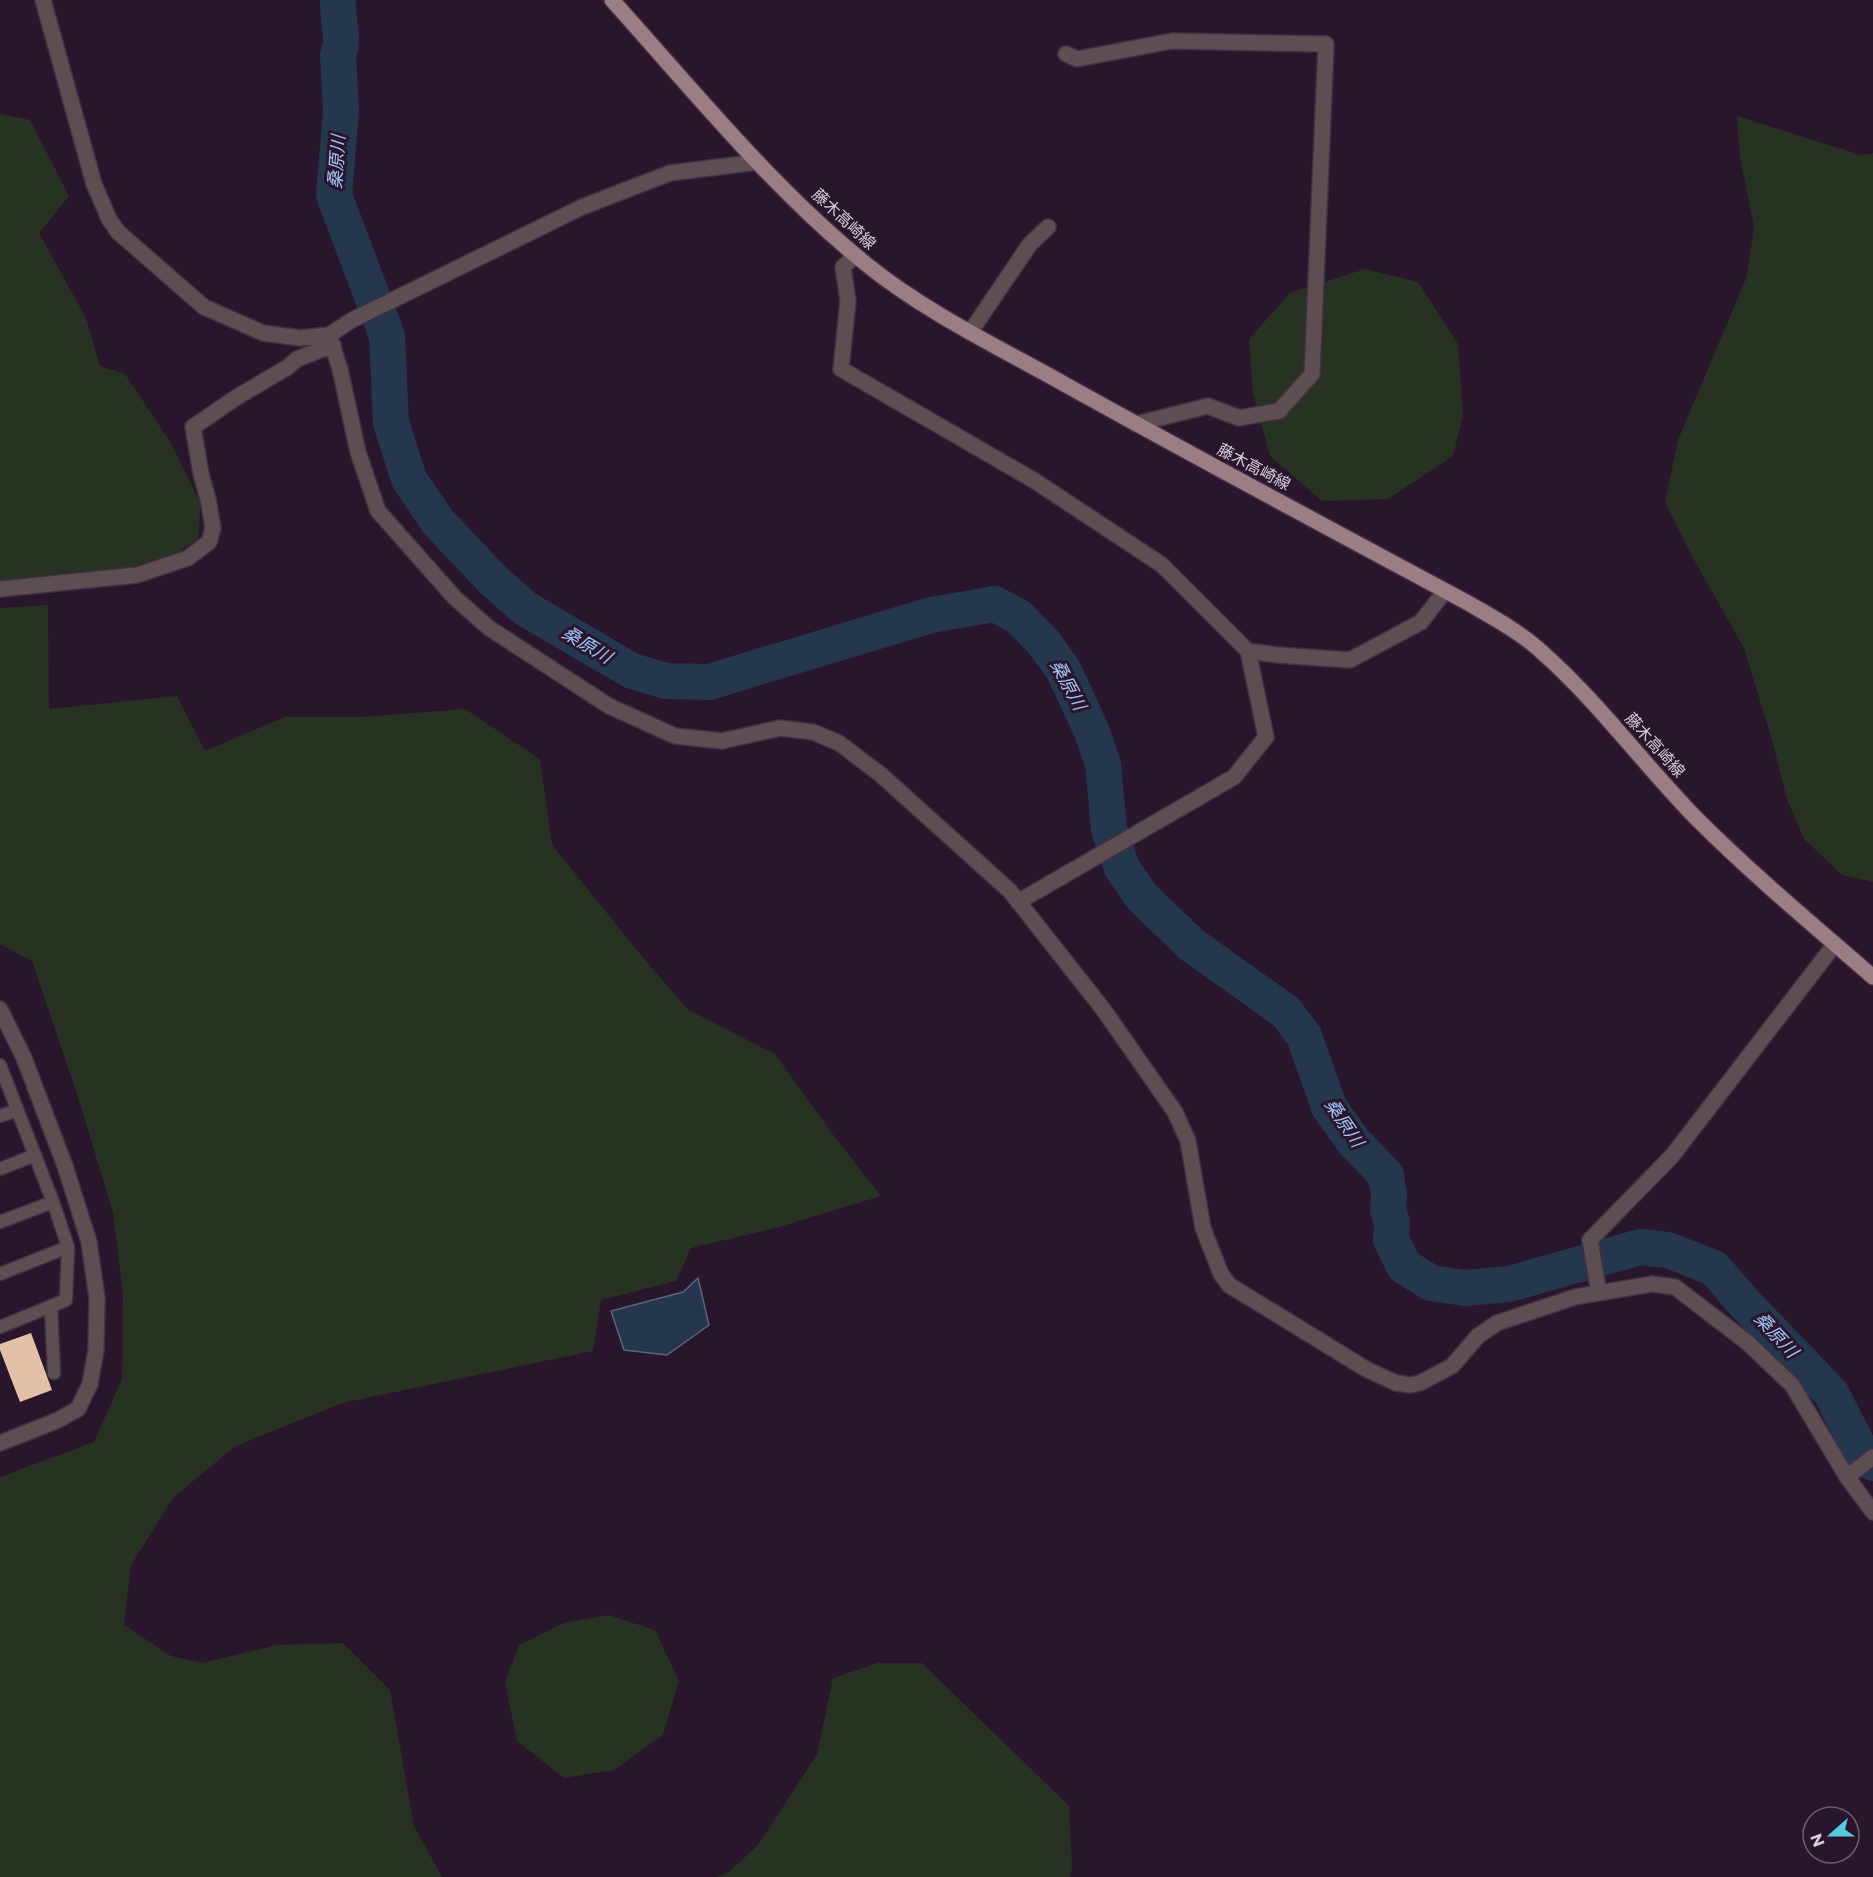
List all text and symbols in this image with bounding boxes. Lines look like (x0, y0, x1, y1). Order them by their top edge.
water label: 桑原川 (324, 132, 350, 190)
street label: 藤木高崎線 (808, 185, 880, 253)
street label: 藤木高崎線 (1214, 440, 1294, 494)
water label: 桑原川 (558, 622, 618, 669)
water label: 桑原川 (1046, 656, 1091, 716)
street label: 藤木高崎線 (1621, 709, 1689, 781)
water label: 桑原川 (1320, 1094, 1369, 1153)
water label: 桑原川 (1750, 1308, 1804, 1364)
north arrow (1801, 1805, 1861, 1865)
text: N (1806, 1831, 1829, 1850)

